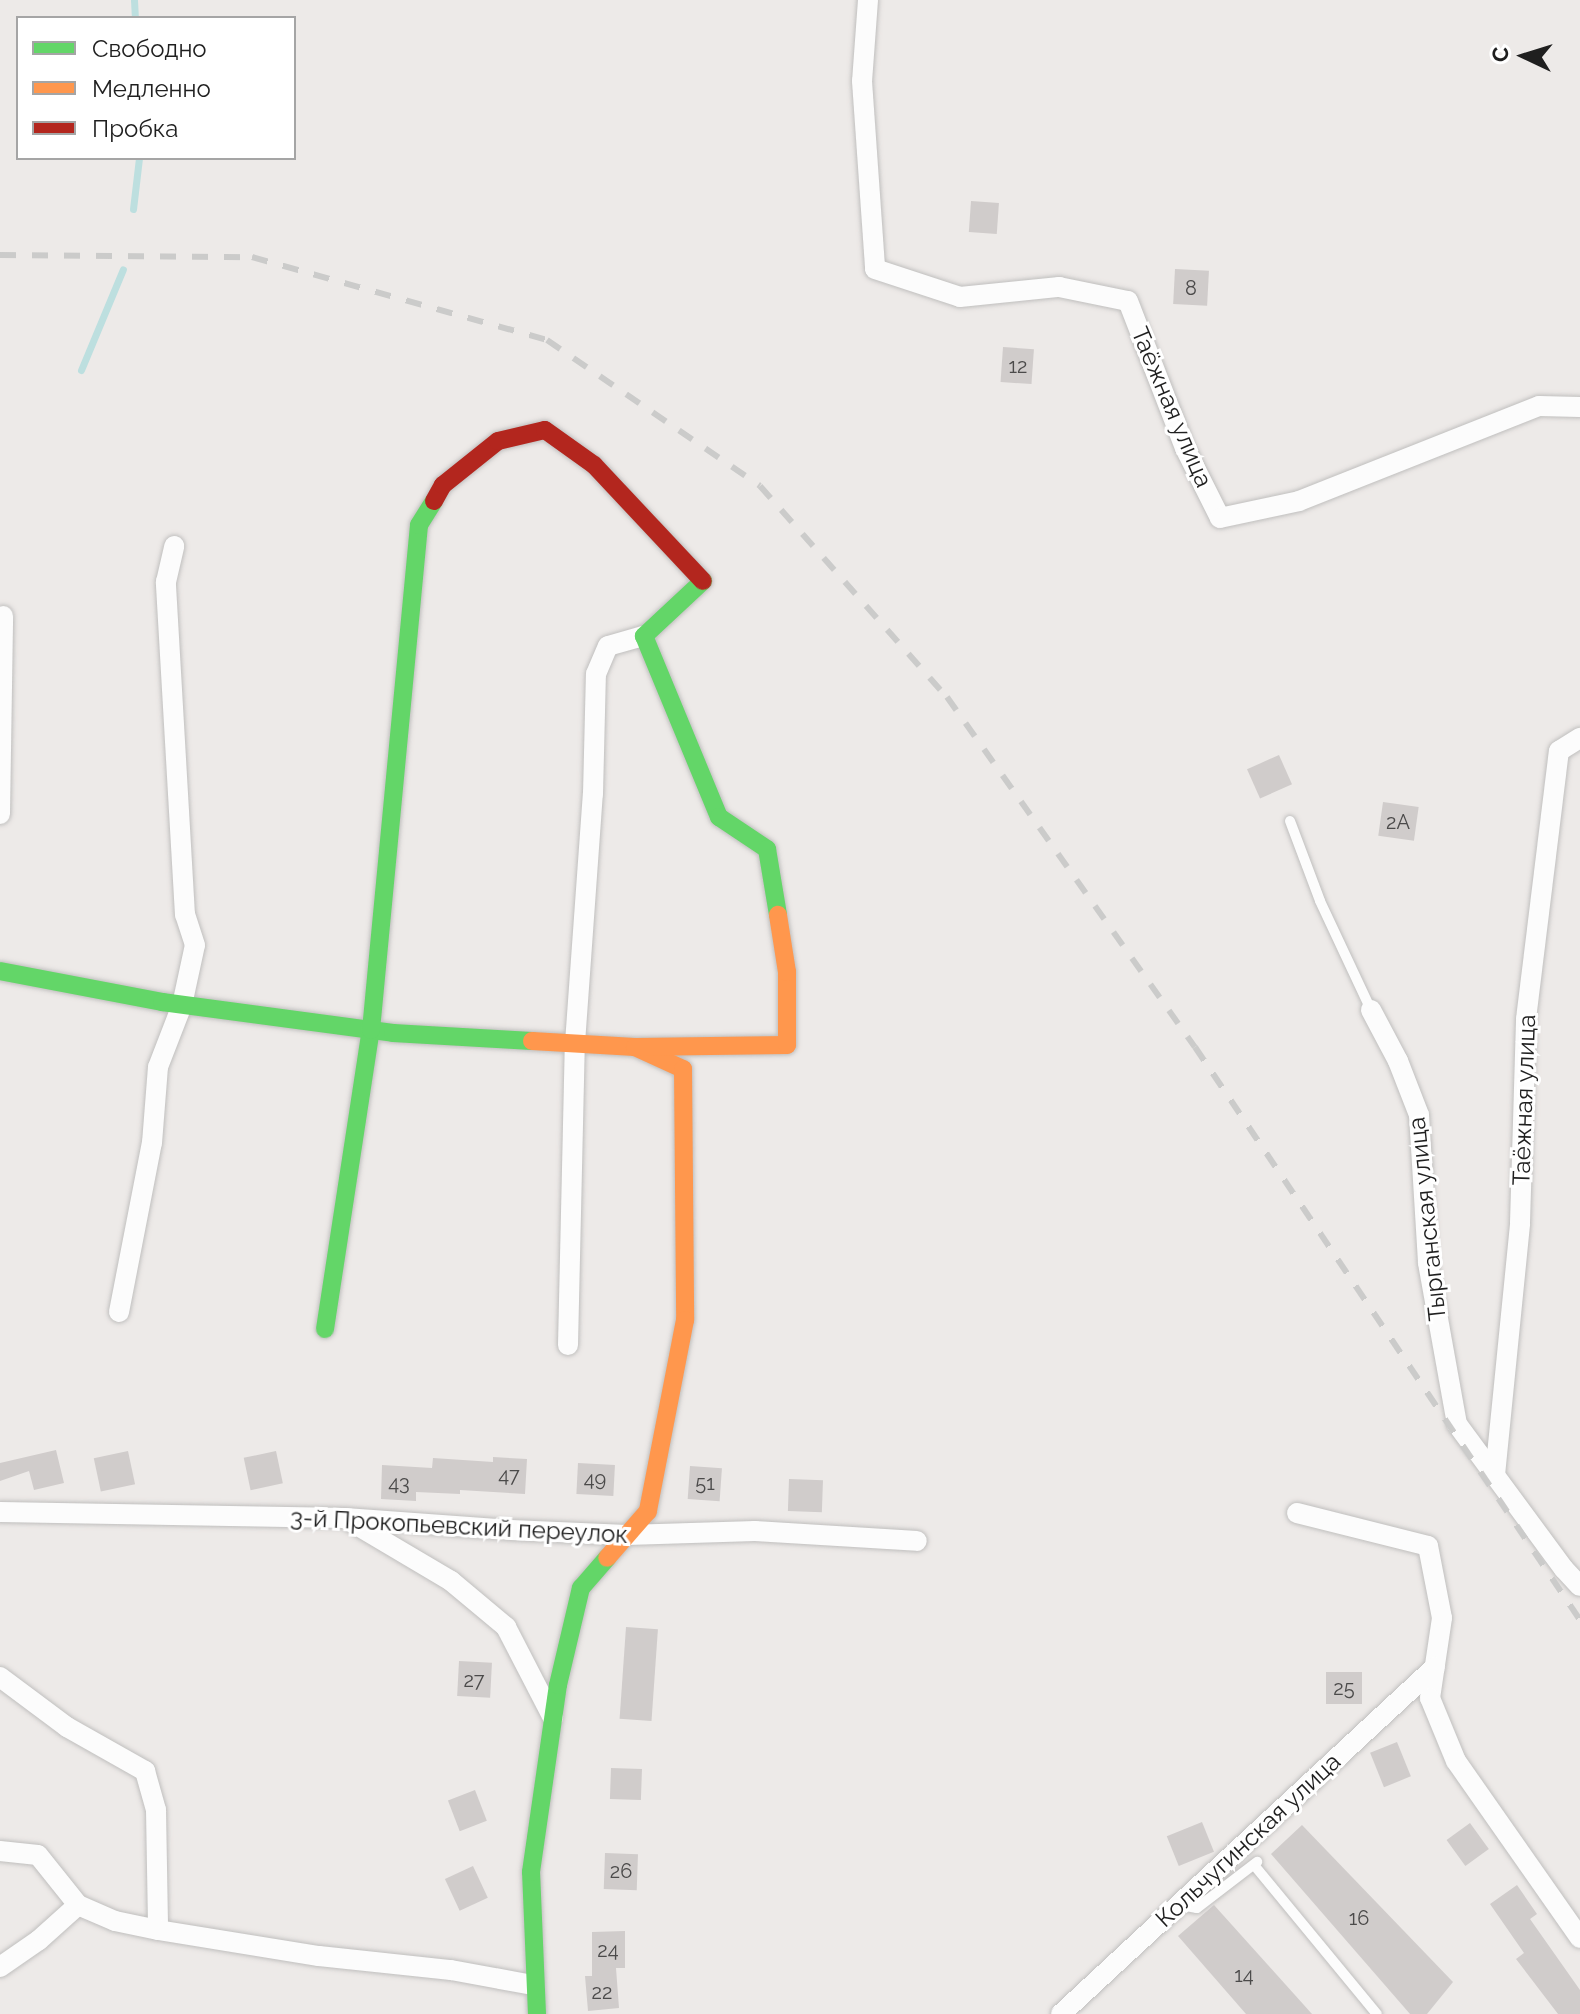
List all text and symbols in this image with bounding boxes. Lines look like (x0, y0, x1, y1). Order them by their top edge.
legend (16, 16, 296, 160)
north arrow (1484, 16, 1564, 96)
text: Свободно (92, 34, 207, 63)
text: С (1487, 46, 1514, 63)
text: Медленно (92, 74, 211, 103)
text: Пробка (92, 114, 178, 143)
house number: 8 (1185, 276, 1197, 300)
street label: Таёжная улица (1125, 322, 1219, 492)
house number: 12 (1009, 354, 1027, 378)
house number: 2А (1386, 810, 1410, 834)
street label: Таёжная улица (1507, 1014, 1541, 1186)
street label: Тырганская улица (1402, 1115, 1452, 1323)
house number: 47 (498, 1463, 520, 1487)
house number: 49 (584, 1467, 606, 1491)
house number: 43 (388, 1471, 410, 1495)
house number: 51 (695, 1471, 715, 1495)
street label: 3-й Прокопьевский переулок (290, 1503, 628, 1549)
house number: 27 (463, 1668, 485, 1692)
house number: 25 (1333, 1676, 1355, 1700)
street label: Кольчугинская улица (1149, 1747, 1347, 1933)
house number: 26 (610, 1859, 632, 1883)
house number: 16 (1349, 1906, 1369, 1930)
house number: 24 (597, 1938, 619, 1962)
house number: 14 (1234, 1963, 1254, 1987)
house number: 22 (592, 1980, 612, 2004)

